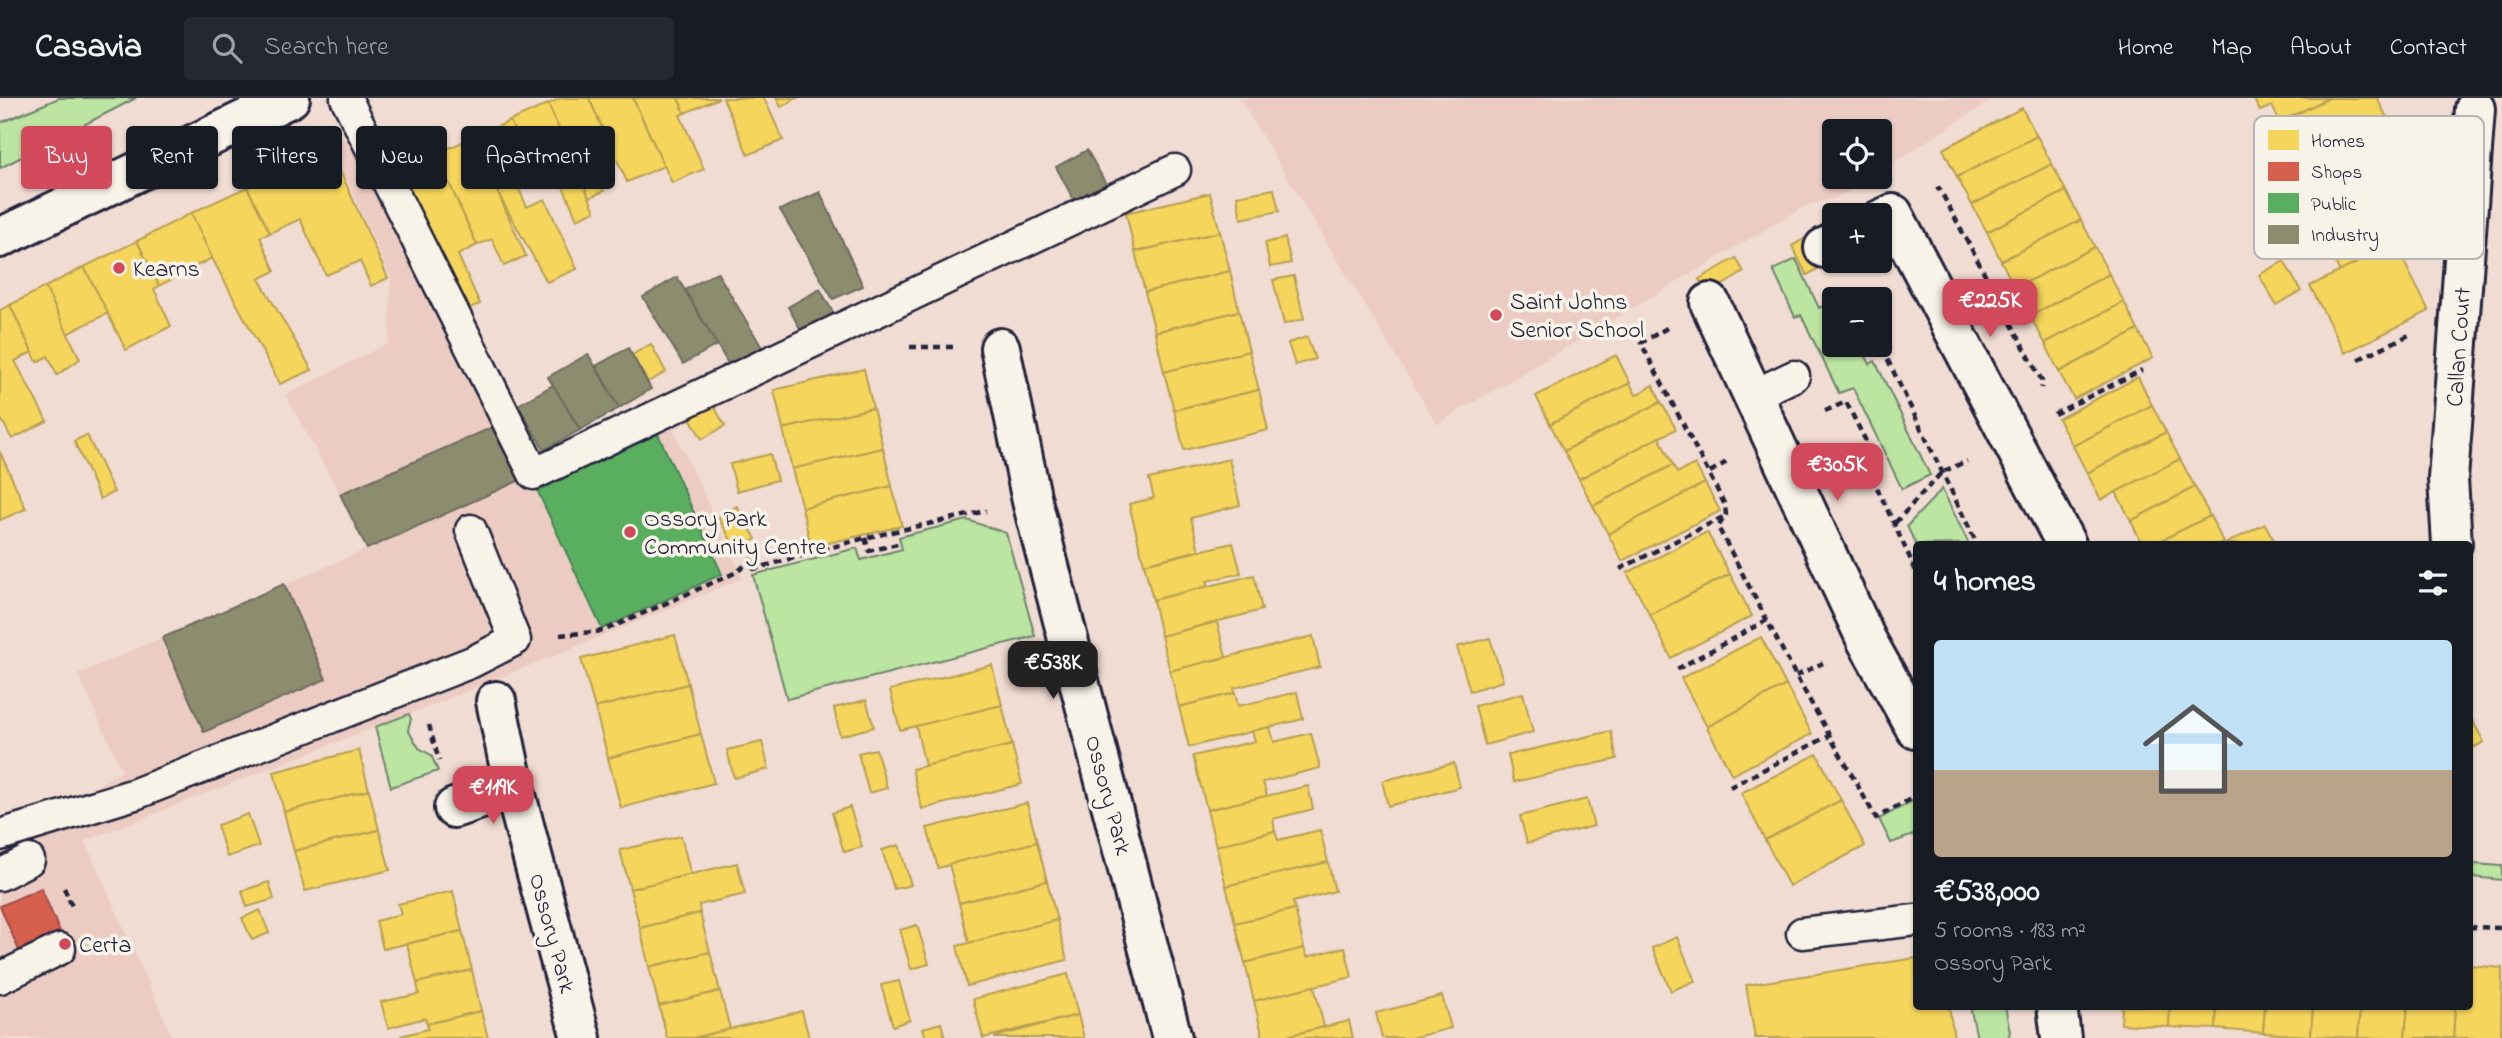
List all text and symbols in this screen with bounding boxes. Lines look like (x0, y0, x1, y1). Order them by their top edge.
search box (184, 17, 674, 80)
text: Casavia (35, 24, 142, 72)
icon: search (208, 29, 246, 67)
text: Search here (264, 29, 389, 67)
text: Home (2118, 31, 2174, 66)
text: Map (2212, 31, 2252, 66)
text: About (2290, 31, 2352, 66)
text: Contact (2390, 31, 2467, 66)
legend (2254, 116, 2484, 259)
map controls (1822, 119, 1892, 357)
button: locate (1822, 119, 1892, 189)
chip: Buy (21, 126, 112, 189)
chip: Rent (126, 126, 218, 189)
chip: Filters (232, 126, 342, 189)
chip: New (356, 126, 447, 189)
chip: Apartment (461, 126, 615, 189)
text: Homes (2311, 129, 2365, 156)
text: Shops (2311, 160, 2362, 187)
text: Public (2311, 192, 2357, 219)
button: + (1822, 203, 1892, 273)
text: Industry (2311, 223, 2379, 251)
place label: Kearns (133, 253, 200, 288)
marker: Kearns (111, 260, 127, 276)
pin: €225K (1941, 280, 2039, 339)
text: €225K (1958, 285, 2022, 318)
place label: Saint Johns Senior School (1510, 286, 1644, 349)
street label: Callan Court (2439, 286, 2482, 408)
button: − (1822, 287, 1892, 357)
marker: Saint Johns Senior School (1488, 307, 1504, 323)
pin: €305K (1788, 444, 1886, 503)
text: €305K (1807, 449, 1867, 482)
place label: Ossory Park Community Centre (644, 503, 826, 567)
marker: Ossory Park Community Centre (622, 524, 638, 540)
text: 4 homes (1934, 561, 2036, 605)
icon: filters (2414, 564, 2452, 602)
pin: €538K (1004, 642, 1102, 701)
text: €538K (1024, 647, 1082, 680)
icon: home (2130, 686, 2256, 812)
street label: Ossory Park (1073, 732, 1140, 860)
pin: €119K (444, 766, 542, 826)
text: €119K (469, 772, 517, 805)
street label: Ossory Park (517, 870, 584, 998)
text: €538,000 (1934, 871, 2040, 915)
text: 5 rooms · 183 m² (1934, 915, 2086, 948)
place label: Certa (79, 929, 131, 964)
marker: Certa (57, 936, 73, 952)
text: Ossory Park (1934, 948, 2052, 981)

